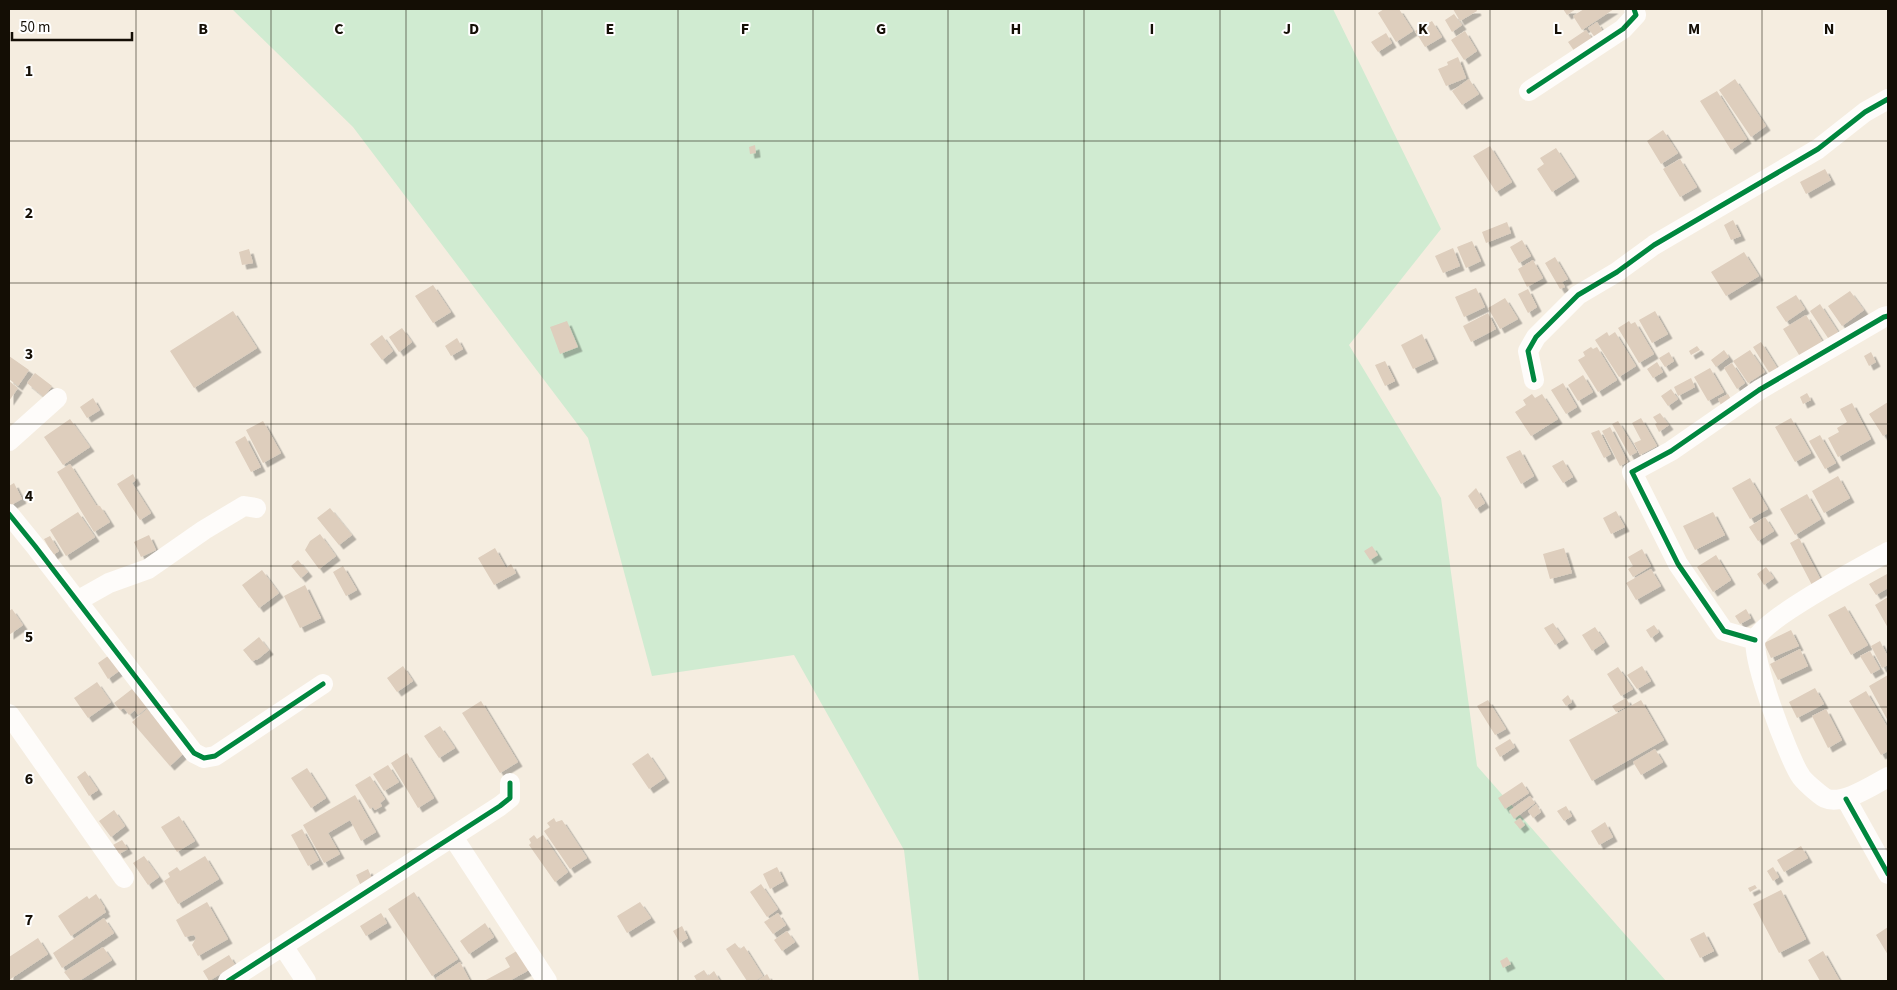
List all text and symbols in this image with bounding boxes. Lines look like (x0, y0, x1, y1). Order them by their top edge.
scale bar (12, 10, 132, 42)
text: 50 m (20, 17, 50, 38)
text: B (198, 18, 208, 40)
text: C (334, 18, 344, 40)
text: D (469, 18, 479, 40)
text: E (606, 18, 614, 40)
text: F (741, 18, 749, 40)
text: G (876, 18, 886, 40)
text: H (1011, 18, 1021, 40)
text: I (1150, 18, 1154, 40)
text: J (1283, 18, 1291, 40)
text: K (1418, 18, 1428, 40)
text: L (1554, 18, 1562, 40)
text: M (1688, 18, 1700, 40)
text: N (1824, 18, 1834, 40)
text: 1 (25, 60, 33, 82)
text: 2 (25, 202, 33, 224)
text: 3 (25, 343, 33, 365)
text: 4 (25, 485, 34, 507)
text: 5 (25, 626, 33, 648)
text: 6 (25, 768, 33, 790)
text: 7 (25, 909, 33, 931)

